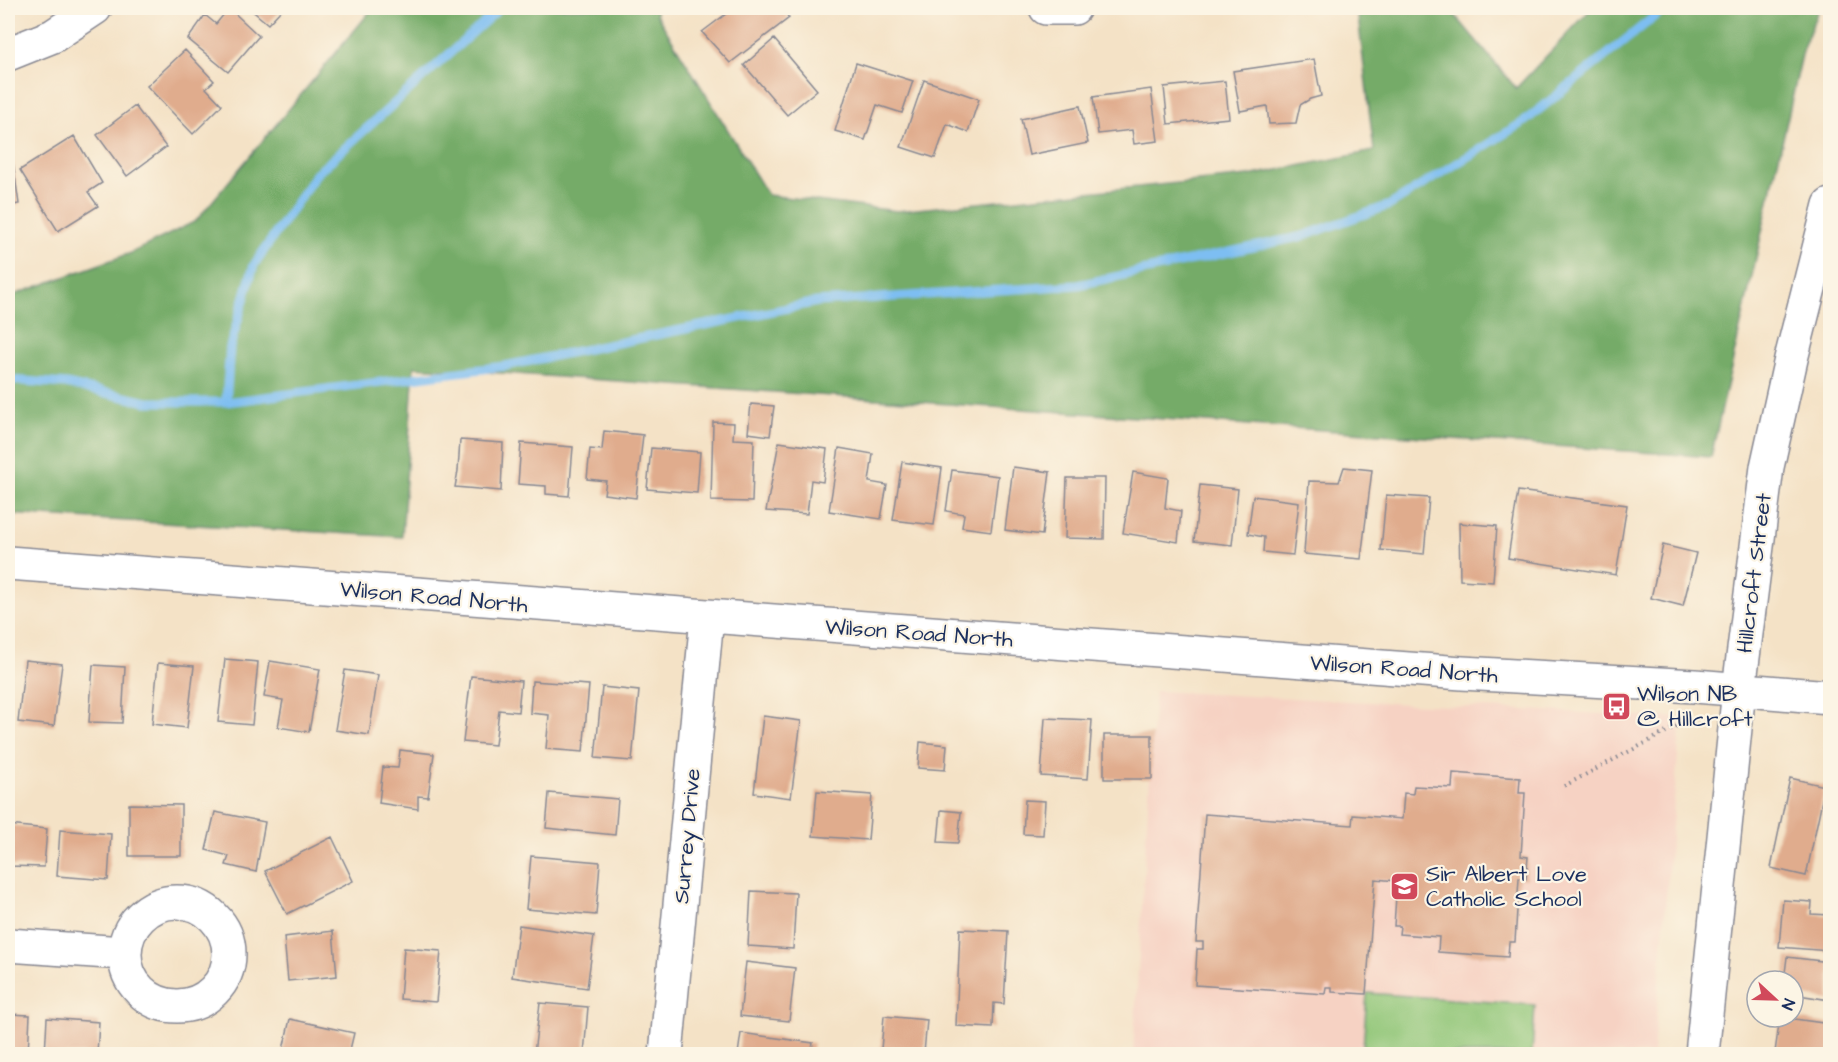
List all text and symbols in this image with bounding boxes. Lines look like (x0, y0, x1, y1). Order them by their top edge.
street label: Hillcroft Street (1729, 491, 1780, 655)
street label: Wilson Road North (339, 574, 529, 621)
street label: Wilson Road North (824, 611, 1014, 656)
street label: Wilson Road North (1309, 647, 1499, 692)
place label: Wilson NB @ Hillcroft (1637, 679, 1753, 735)
bus stop icon: Wilson NB @ Hillcroft (1600, 690, 1632, 722)
street label: Surrey Drive (666, 767, 710, 905)
place label: Sir Albert Love Catholic School (1426, 859, 1587, 915)
school or university icon: Sir Albert Love Catholic School (1389, 870, 1421, 902)
north arrow (1745, 969, 1805, 1029)
text: N (1776, 995, 1800, 1013)

